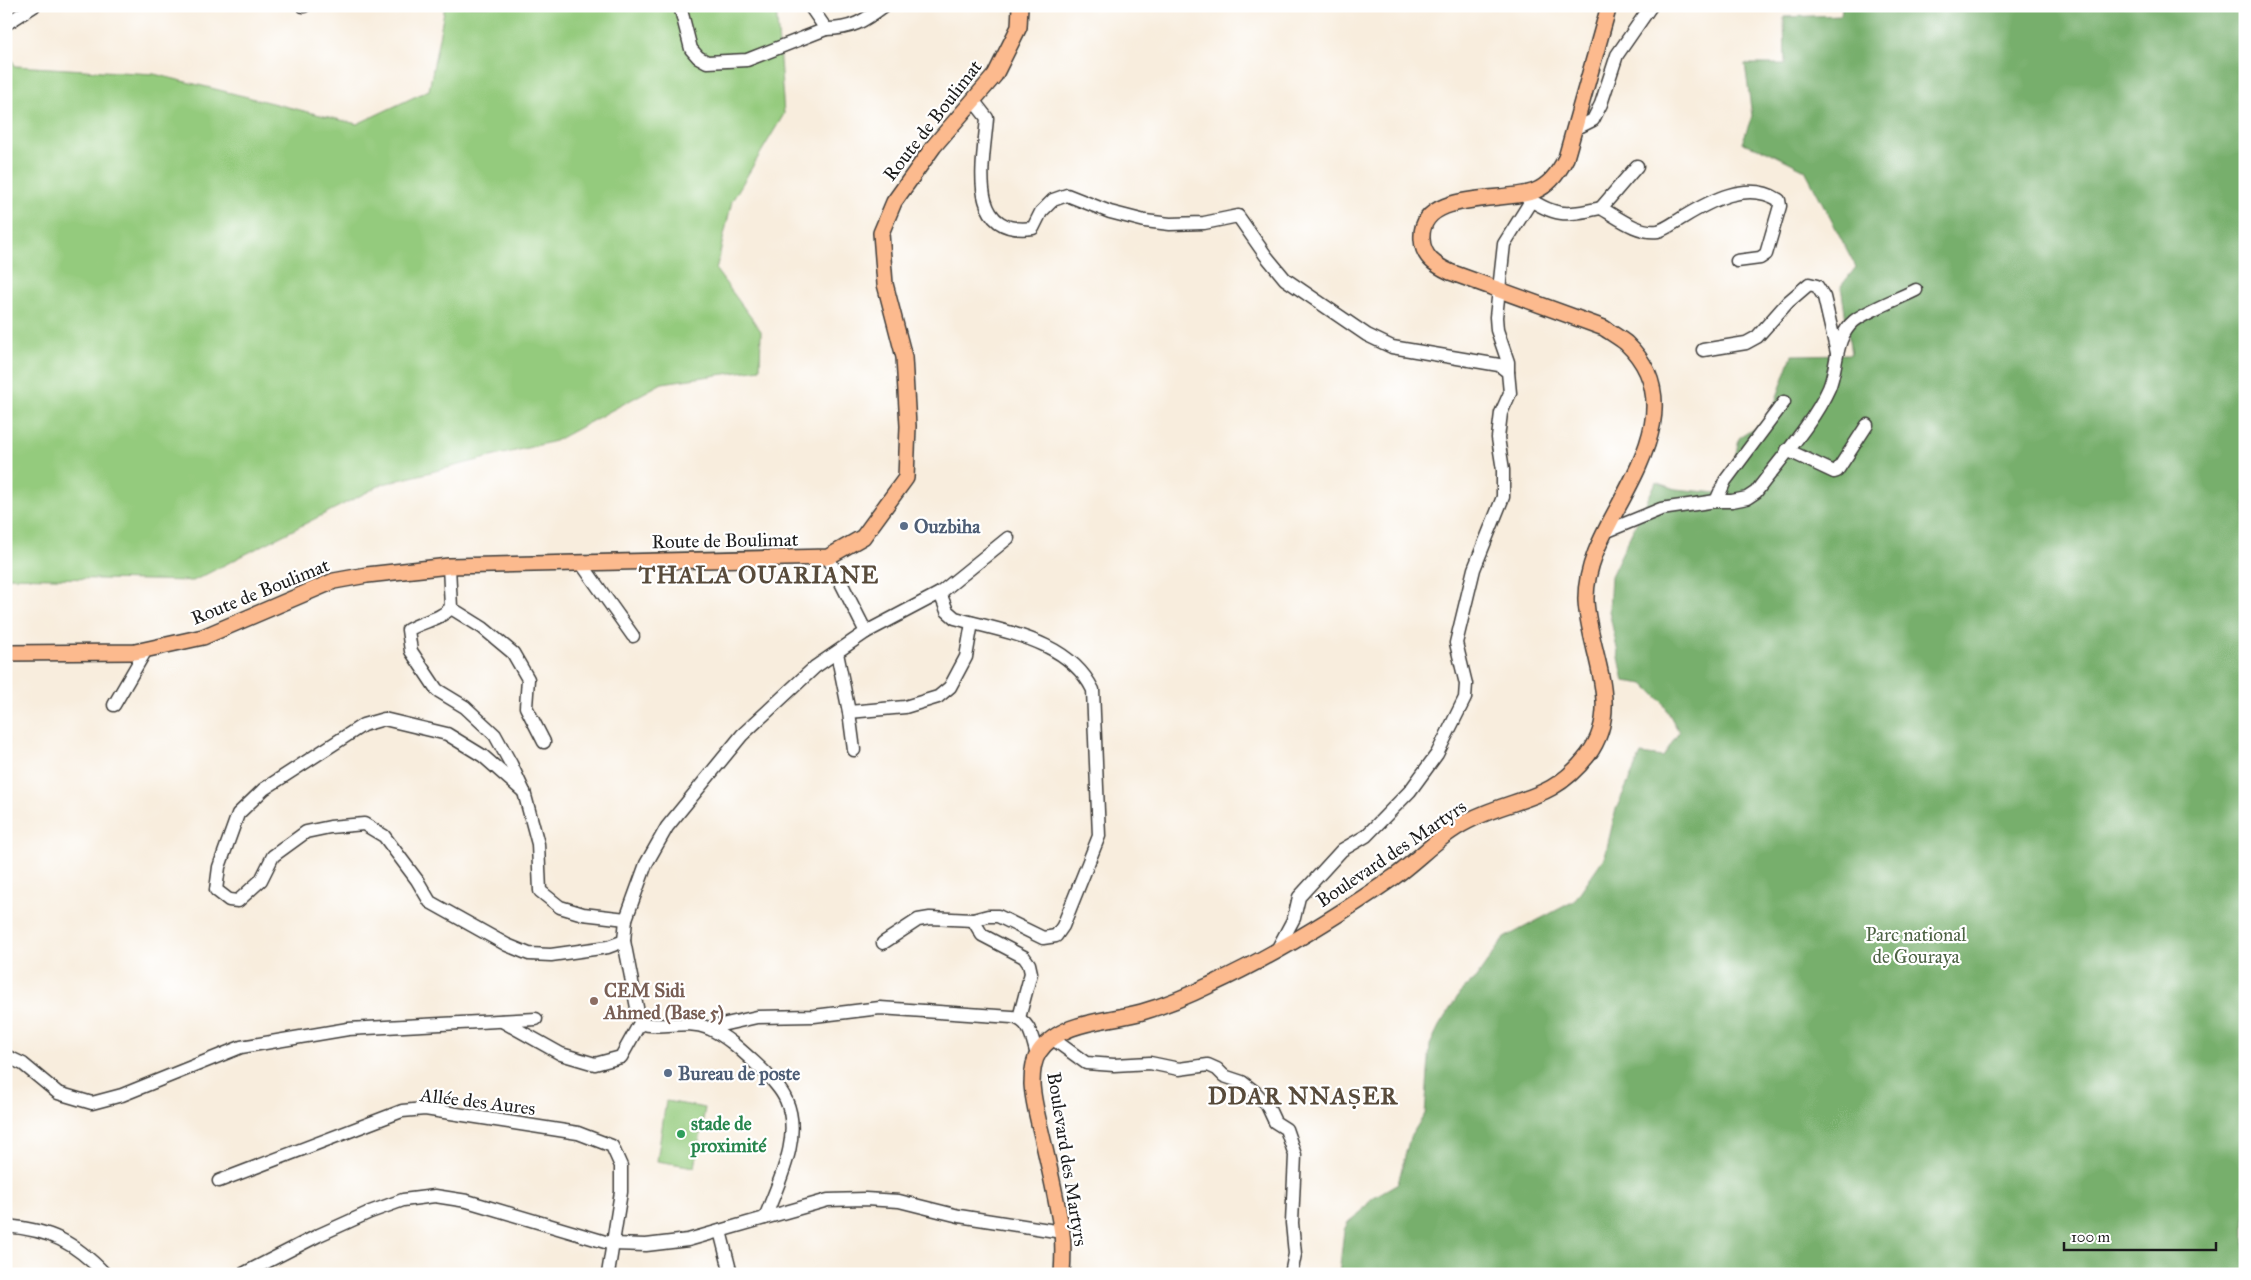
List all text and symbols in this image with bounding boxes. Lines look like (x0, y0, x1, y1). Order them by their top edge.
street label: Route de Boulimat (878, 55, 987, 185)
place label: Ouzbiha (914, 515, 981, 538)
marker: Ouzbiha (898, 520, 910, 532)
street label: Route de Boulimat (651, 528, 799, 553)
street label: Route de Boulimat (188, 553, 333, 630)
district label: THALA OUARIANE (638, 560, 879, 590)
street label: Boulevard des Martyrs (1312, 795, 1471, 912)
park label: Parc national de Gouraya (1865, 923, 1967, 968)
place label: CEM Sidi Ahmed (Base 5) (602, 979, 724, 1025)
marker: CEM Sidi Ahmed (Base 5) (588, 995, 600, 1007)
place label: Bureau de poste (678, 1062, 800, 1086)
marker: Bureau de poste (662, 1067, 674, 1079)
street label: Boulevard des Martyrs (1042, 1070, 1093, 1248)
district label: DDAR NNAṢER (1208, 1081, 1398, 1111)
street label: Allée des Aures (418, 1083, 537, 1120)
place label: stade de proximité (690, 1112, 768, 1158)
marker: stade de proximité (675, 1128, 687, 1140)
scale bar (2064, 1220, 2216, 1252)
text: 100 m (2071, 1228, 2111, 1246)

